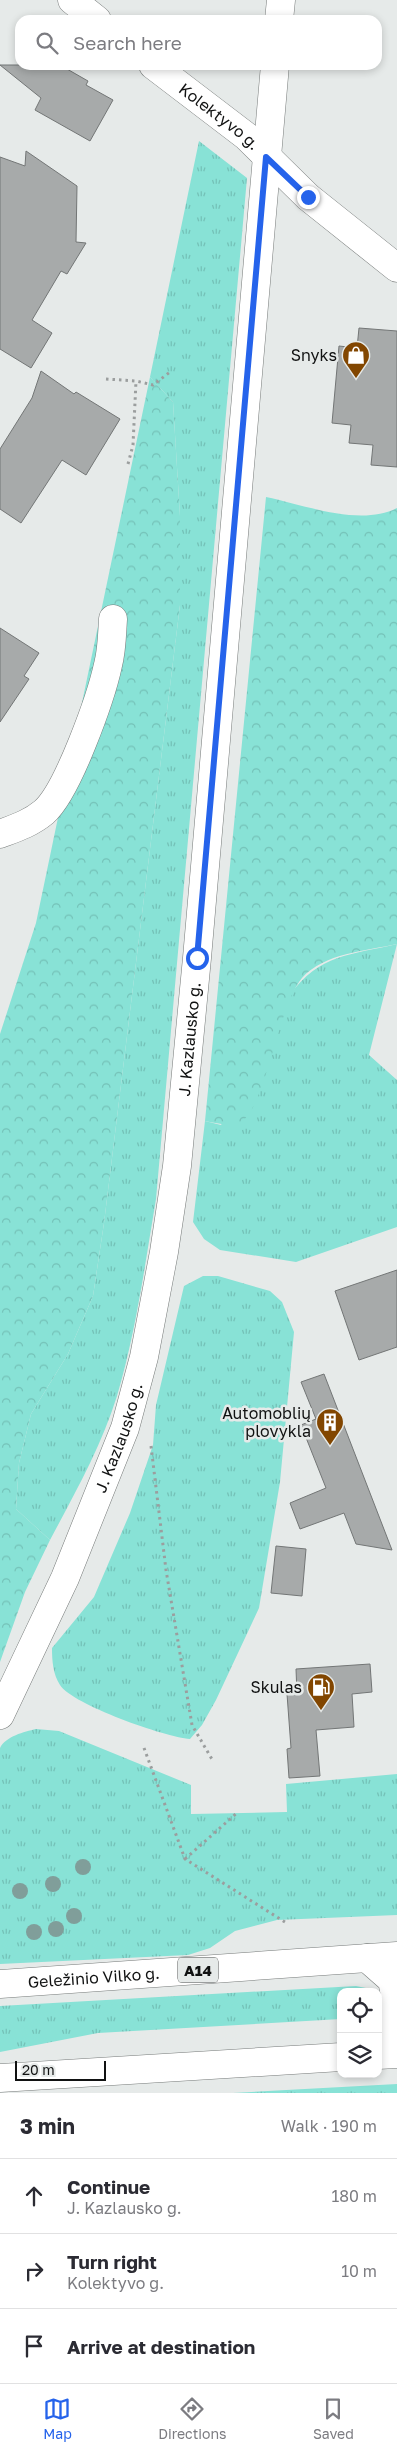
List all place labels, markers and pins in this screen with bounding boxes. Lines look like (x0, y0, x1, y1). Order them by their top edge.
shop icon: Snyks (341, 340, 371, 379)
place label: Snyks (291, 345, 337, 365)
place label: Automoblių plovykla (222, 1403, 311, 1441)
building icon: Automoblių plovykla (315, 1407, 345, 1446)
fuel station icon: Skulas (306, 1672, 336, 1711)
place label: Skulas (250, 1677, 302, 1697)

